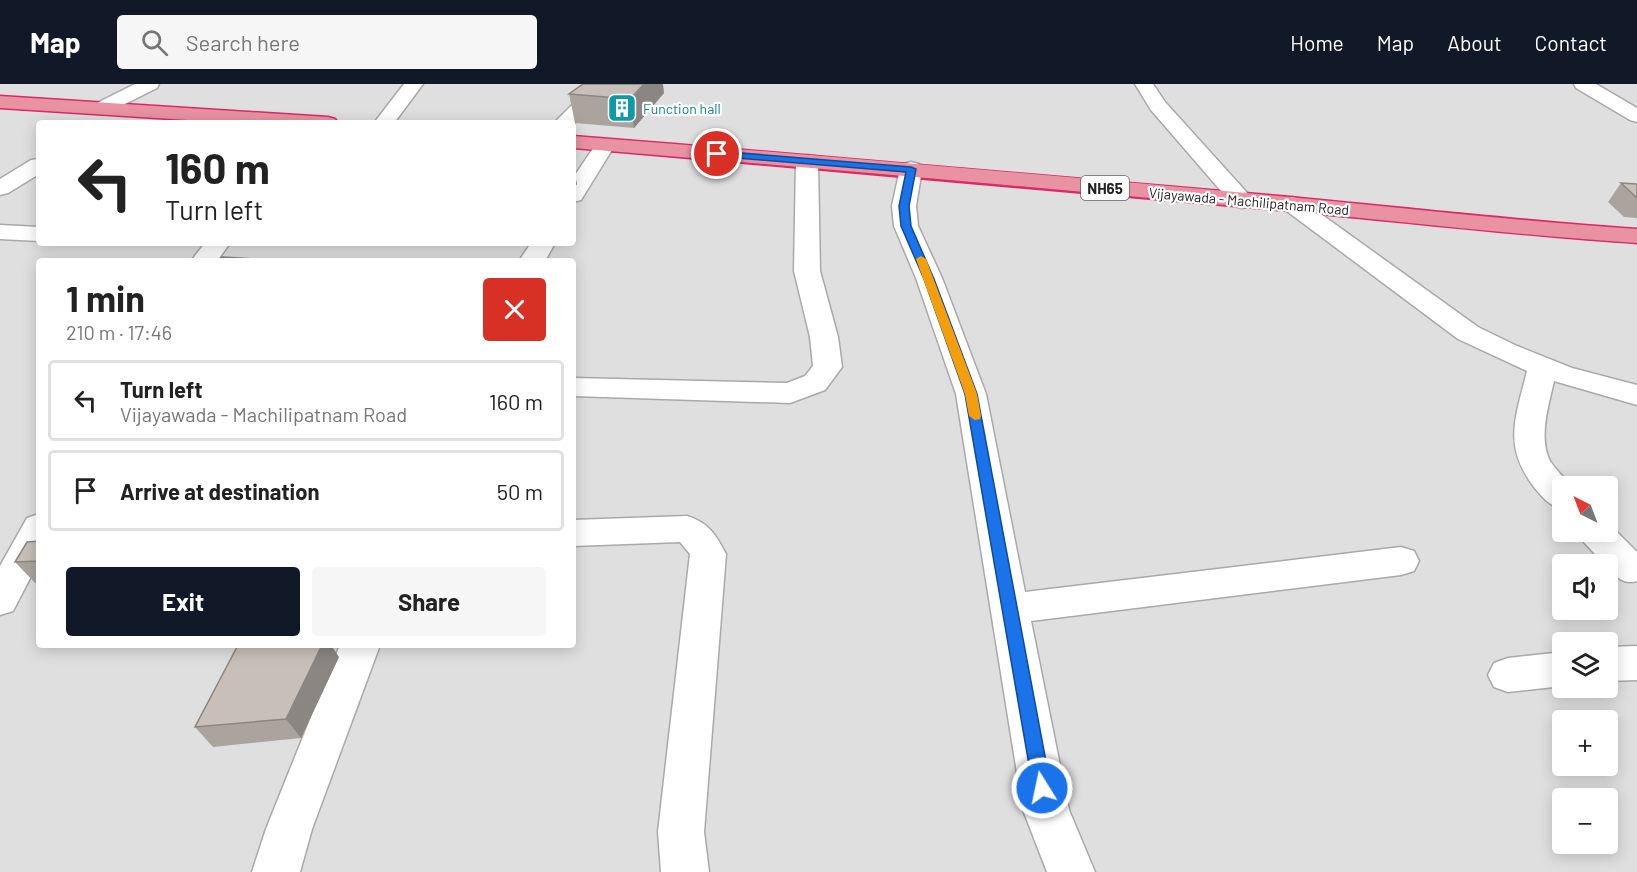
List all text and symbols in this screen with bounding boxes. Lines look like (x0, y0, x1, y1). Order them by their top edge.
search box (117, 15, 537, 69)
text: Map (30, 25, 81, 59)
icon: search (138, 26, 171, 59)
text: Search here (186, 29, 300, 55)
text: Home (1290, 30, 1344, 55)
text: Map (1377, 30, 1414, 55)
text: About (1447, 30, 1502, 55)
text: Contact (1535, 30, 1607, 55)
building icon: Function hall (606, 92, 638, 124)
place label: Function hall (643, 100, 721, 117)
pin (691, 128, 742, 179)
icon: arrive (700, 137, 733, 170)
text: 160 m (165, 142, 270, 192)
icon: left (66, 144, 144, 222)
road number: NH65 (1081, 176, 1129, 200)
street label: Vijayawada - Machilipatnam Road (1148, 184, 1350, 218)
text: Turn left (165, 193, 263, 225)
text: 1 min (66, 276, 145, 319)
button: close (483, 278, 546, 341)
text: 210 m · 17:46 (66, 320, 172, 344)
text: Turn left (120, 376, 203, 402)
icon: left (69, 384, 102, 417)
text: 160 m (489, 388, 543, 414)
text: Vijayawada - Machilipatnam Road (120, 402, 407, 426)
icon: arrive (69, 474, 102, 507)
north arrow (1552, 476, 1618, 542)
map controls (1552, 476, 1618, 854)
text: Arrive at destination (120, 478, 319, 504)
text: 50 m (497, 478, 543, 504)
button: sound (1552, 554, 1618, 620)
button: Exit (66, 567, 300, 636)
button: Share (312, 567, 546, 636)
button: layers (1552, 632, 1618, 698)
button: + (1552, 710, 1618, 776)
position arrow (1010, 756, 1074, 820)
button: − (1552, 788, 1618, 854)

